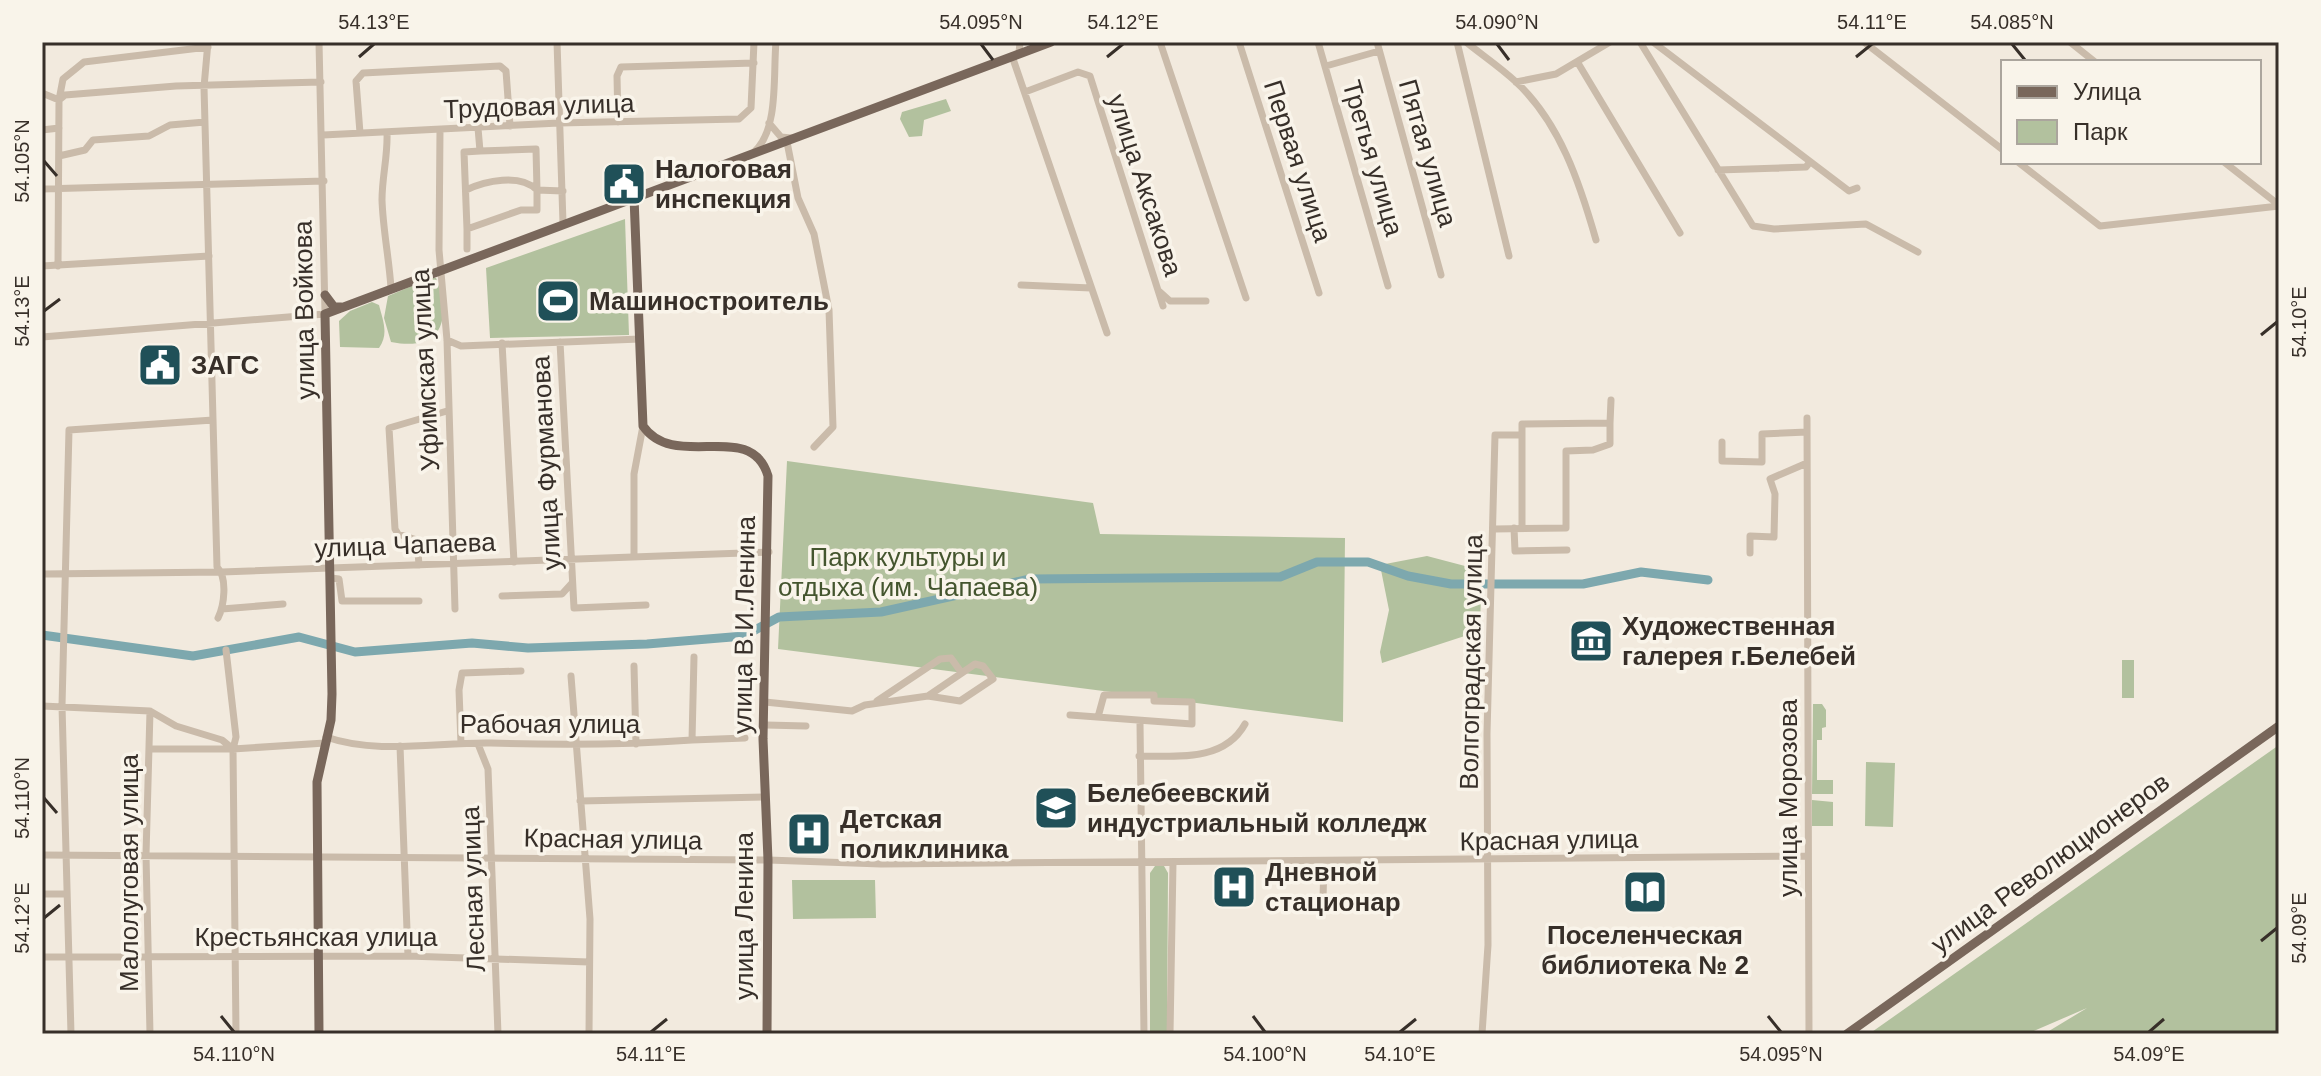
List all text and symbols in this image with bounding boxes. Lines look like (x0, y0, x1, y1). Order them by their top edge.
text: 54.13°E (338, 11, 410, 33)
text: 54.095°N (939, 11, 1023, 33)
text: 54.12°E (1087, 11, 1159, 33)
text: 54.090°N (1455, 11, 1539, 33)
text: 54.11°E (1837, 11, 1907, 33)
text: 54.085°N (1970, 11, 2054, 33)
legend (2001, 60, 2261, 164)
street label: Первая улица (1258, 76, 1338, 246)
street label: Пятая улица (1393, 76, 1463, 231)
street label: Третья улица (1336, 77, 1410, 240)
text: Улица (2073, 78, 2142, 105)
street label: Трудовая улица (443, 88, 636, 124)
street label: улица Аксакова (1101, 90, 1189, 280)
text: Парк (2073, 118, 2128, 145)
text: 54.105°N (11, 119, 33, 203)
place label: Налоговая инспекция (655, 154, 792, 214)
public building icon: Налоговая инспекция (600, 160, 648, 208)
street label: улица Войкова (287, 220, 321, 400)
street label: Уфимская улица (405, 268, 445, 472)
text: 54.13°E (11, 275, 33, 347)
sports icon: Машиностроитель (534, 277, 582, 325)
place label: Машиностроитель (589, 286, 829, 316)
text: 54.10°E (2288, 286, 2310, 358)
public building icon: ЗАГС (136, 341, 184, 389)
place label: ЗАГС (191, 350, 259, 380)
street label: улица Фурманова (525, 354, 567, 571)
street label: улица В.И.Ленина (727, 515, 761, 734)
street label: улица Чапаева (314, 527, 497, 563)
street label: Волгоградская улица (1454, 533, 1488, 790)
park label: Парк культуры и отдыха (им. Чапаева) (778, 542, 1038, 602)
place label: Художественная галерея г.Белебей (1622, 611, 1856, 671)
museum icon: Художественная галерея г.Белебей (1567, 617, 1615, 665)
street label: улица Морозова (1773, 699, 1803, 897)
street label: Рабочая улица (460, 709, 641, 739)
street label: Малолуговая улица (114, 753, 144, 992)
text: 54.110°N (11, 757, 33, 839)
street label: улица Революционеров (1925, 767, 2175, 959)
place label: Белебеевский индустриальный колледж (1087, 778, 1427, 838)
school or university icon: Белебеевский индустриальный колледж (1032, 784, 1080, 832)
place label: Детская поликлиника (840, 804, 1009, 864)
street label: Лесная улица (455, 805, 491, 973)
hospital icon: Детская поликлиника (785, 810, 833, 858)
street label: Красная улица (523, 822, 703, 856)
street label: Красная улица (1459, 823, 1639, 857)
street label: улица Ленина (729, 832, 759, 1000)
place label: Дневной стационар (1265, 857, 1401, 917)
hospital icon: Дневной стационар (1210, 863, 1258, 911)
library icon: Поселенческая библиотека № 2 (1621, 868, 1669, 916)
text: 54.12°E (11, 882, 33, 954)
text: 54.09°E (2288, 892, 2310, 964)
place label: Поселенческая библиотека № 2 (1541, 920, 1749, 980)
street label: Крестьянская улица (194, 922, 438, 952)
text: 54.110°N (193, 1043, 275, 1065)
text: 54.11°E (616, 1043, 686, 1065)
text: 54.100°N (1223, 1043, 1307, 1065)
text: 54.10°E (1364, 1043, 1436, 1065)
text: 54.095°N (1739, 1043, 1823, 1065)
text: 54.09°E (2113, 1043, 2185, 1065)

